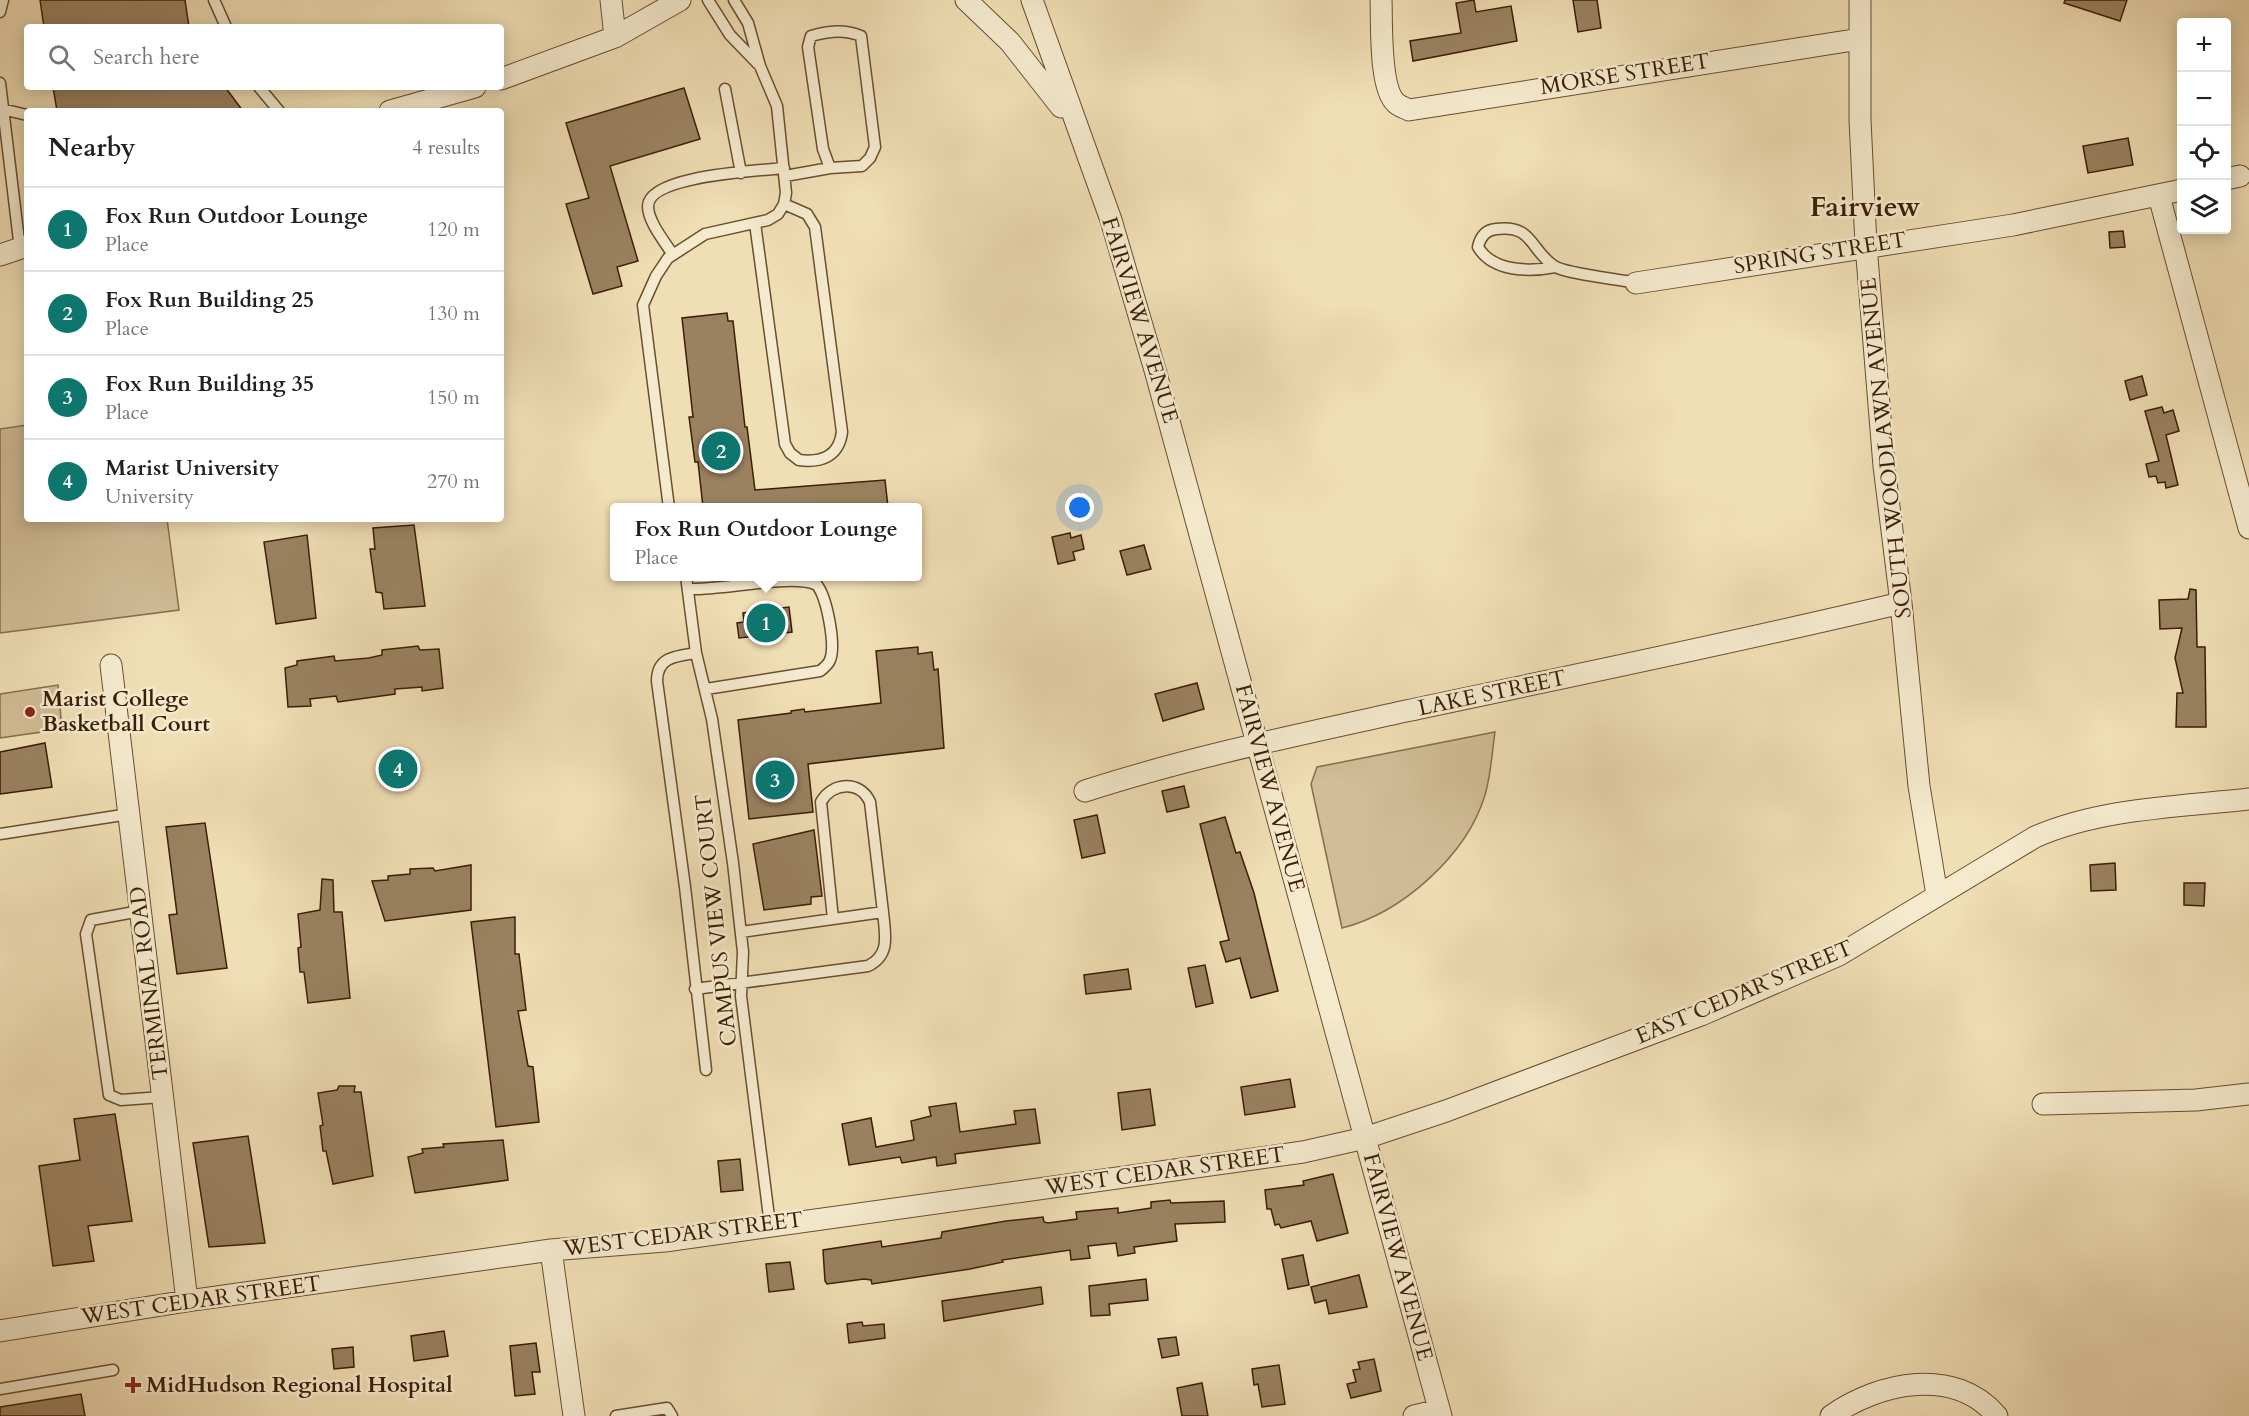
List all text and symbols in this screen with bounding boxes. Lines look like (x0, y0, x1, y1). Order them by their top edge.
map controls (2177, 18, 2231, 234)
button: + (2177, 18, 2231, 72)
search box (24, 24, 504, 90)
icon: search (45, 41, 78, 74)
text: Search here (93, 42, 200, 72)
street label: MORSE STREET (1538, 46, 1712, 102)
button: − (2177, 72, 2231, 126)
button: locate (2177, 126, 2231, 180)
text: Nearby (48, 130, 136, 165)
text: 4 results (412, 134, 480, 161)
button: layers (2177, 180, 2231, 234)
district label: Fairview (1810, 188, 1921, 226)
text: Fox Run Outdoor Lounge (105, 201, 368, 231)
street label: FAIRVIEW AVENUE (1094, 213, 1186, 427)
text: 1 (62, 216, 73, 243)
text: 120 m (427, 216, 480, 243)
street label: SPRING STREET (1731, 225, 1909, 281)
text: Place (105, 231, 149, 258)
street label: SOUTH WOODLAWN AVENUE (1853, 276, 1919, 620)
text: Fox Run Building 25 (105, 285, 314, 315)
text: 2 (62, 300, 73, 327)
text: 130 m (427, 300, 480, 327)
text: Place (105, 315, 149, 342)
text: Fox Run Building 35 (105, 369, 314, 399)
text: 3 (62, 384, 73, 411)
text: 150 m (427, 384, 480, 411)
text: Place (105, 399, 149, 426)
pin: 2 (702, 428, 740, 474)
text: Marist University (105, 453, 279, 483)
text: 4 (62, 468, 73, 495)
text: 270 m (427, 468, 480, 495)
text: University (105, 483, 194, 510)
your location (1065, 493, 1094, 522)
popup (610, 503, 922, 581)
text: Fox Run Outdoor Lounge (634, 514, 898, 544)
text: Place (634, 544, 678, 571)
pin: 1 (746, 600, 786, 646)
street label: LAKE STREET (1415, 663, 1569, 723)
street label: FAIRVIEW AVENUE (1228, 681, 1312, 895)
place label: Marist College Basketball Court (42, 684, 210, 739)
marker: Marist College Basketball Court (23, 705, 37, 719)
pin: 4 (378, 746, 418, 792)
pin: 3 (756, 758, 794, 802)
street label: CAMPUS VIEW COURT (688, 792, 744, 1048)
street label: TERMINAL ROAD (122, 885, 176, 1081)
street label: EAST CEDAR STREET (1631, 933, 1857, 1051)
street label: WEST CEDAR STREET (1042, 1139, 1287, 1203)
street label: FAIRVIEW AVENUE (1356, 1150, 1440, 1364)
street label: WEST CEDAR STREET (560, 1204, 805, 1264)
street label: WEST CEDAR STREET (78, 1268, 323, 1332)
place label: MidHudson Regional Hospital (146, 1370, 453, 1400)
marker: MidHudson Regional Hospital (124, 1376, 142, 1394)

